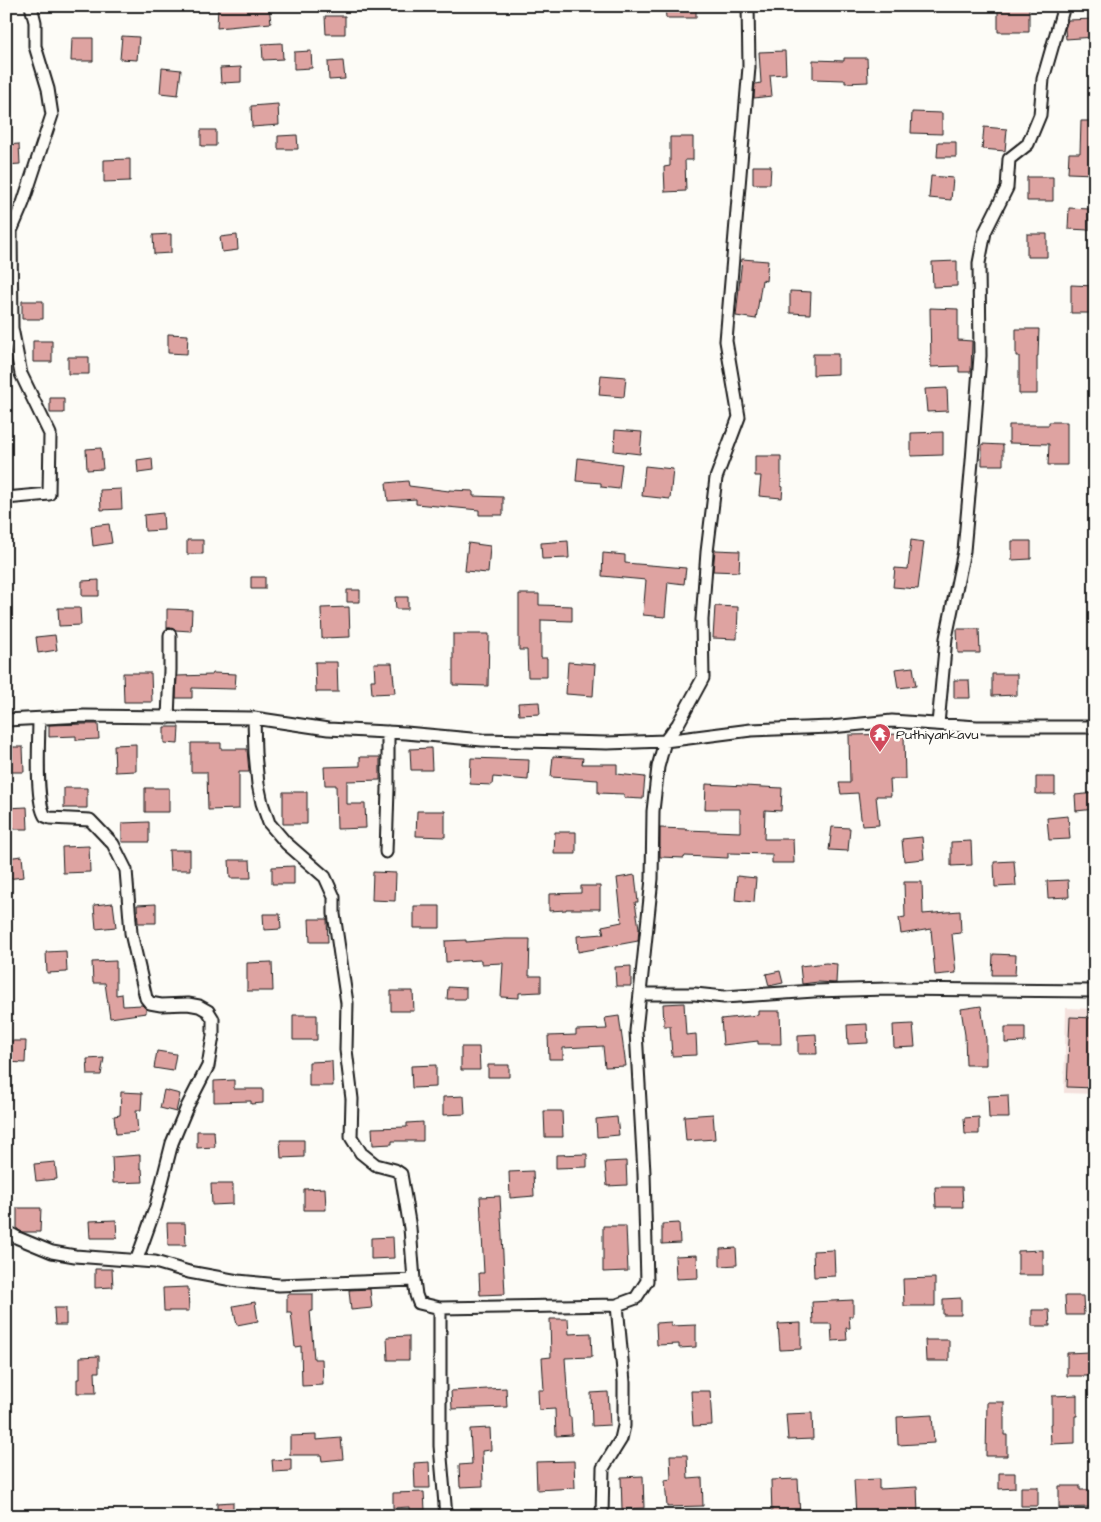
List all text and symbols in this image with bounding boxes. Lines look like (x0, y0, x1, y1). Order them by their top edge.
temple icon: Puthiyankavu (868, 722, 892, 753)
place label: Puthiyankavu (896, 725, 979, 745)

